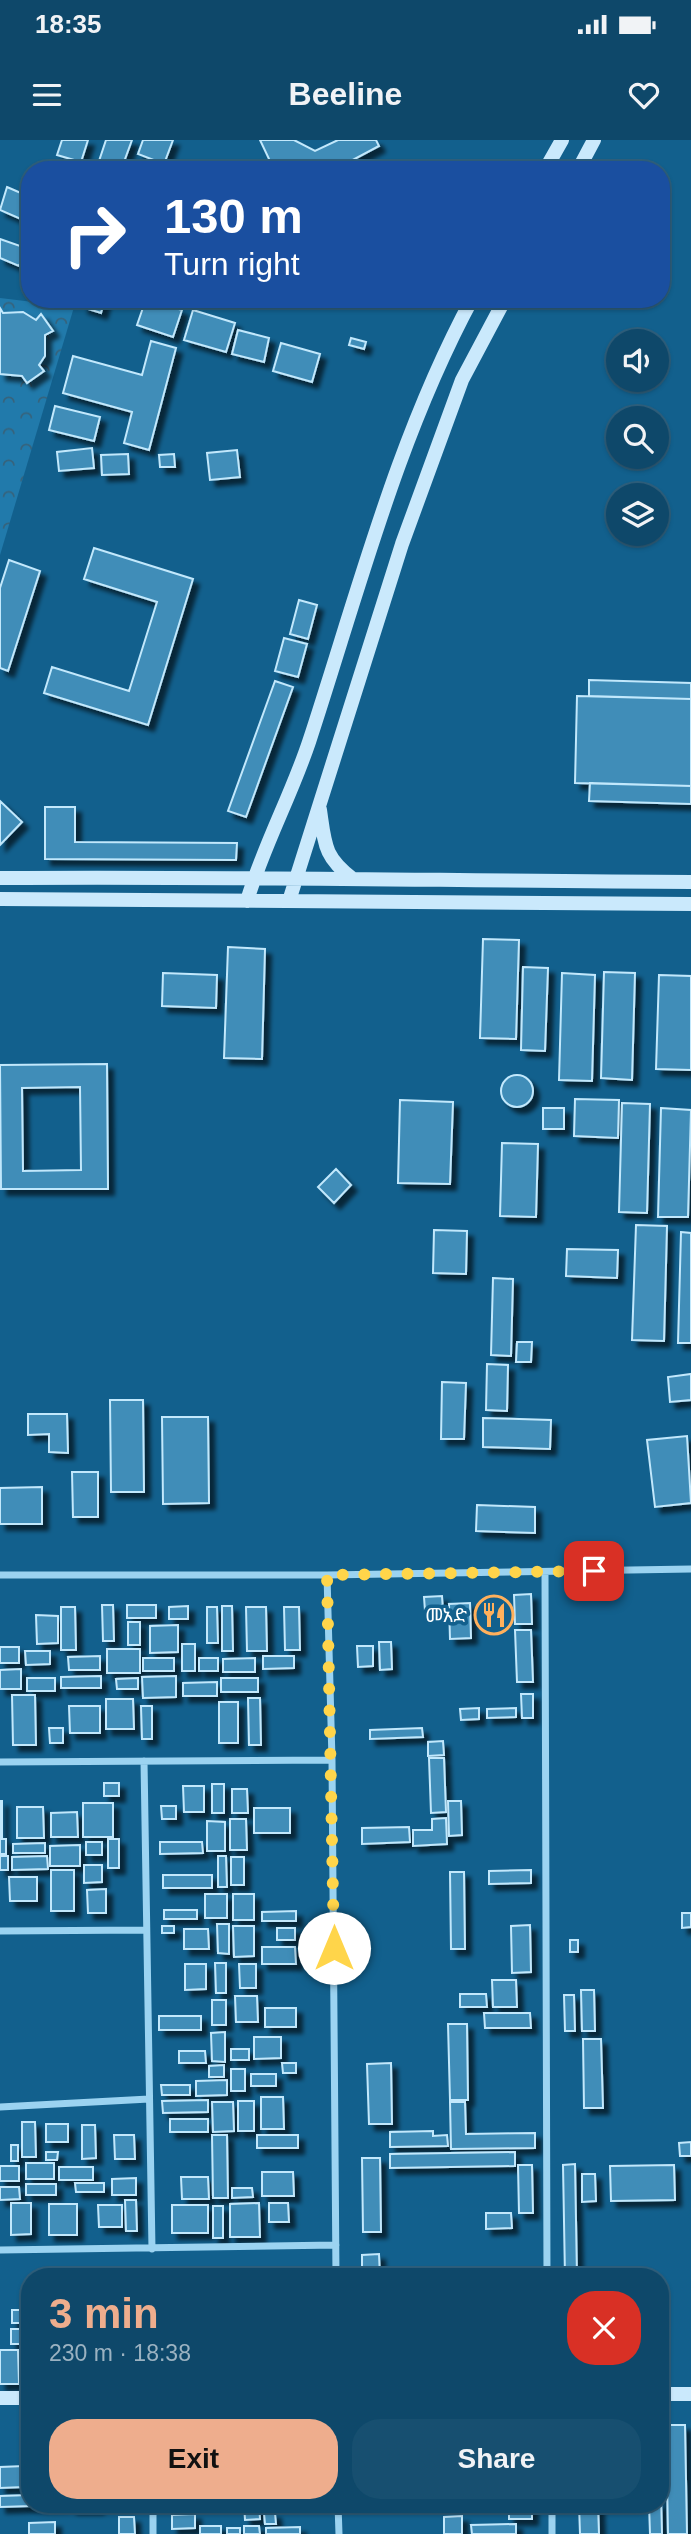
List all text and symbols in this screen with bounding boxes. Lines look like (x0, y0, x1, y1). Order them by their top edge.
text: 18:35 (35, 9, 102, 39)
icon: menu (28, 76, 66, 114)
text: Beeline (289, 76, 402, 112)
icon: heart (625, 76, 663, 114)
icon: right (49, 189, 140, 280)
text: 130 m (164, 189, 303, 243)
text: Turn right (164, 246, 300, 282)
map controls (606, 329, 669, 546)
button: sound (606, 329, 669, 392)
button: search (606, 406, 669, 469)
button: layers (606, 483, 669, 546)
pin (564, 1541, 624, 1601)
icon: arrive (575, 1552, 613, 1590)
restaurant icon: መአድ (473, 1594, 515, 1636)
place label: መአድ (425, 1605, 467, 1626)
position arrow (297, 1911, 371, 1985)
text: 3 min (49, 2290, 159, 2337)
button: close (567, 2291, 641, 2365)
text: 230 m · 18:38 (49, 2340, 191, 2366)
button: Exit (49, 2419, 338, 2499)
button: Share (352, 2419, 641, 2499)

